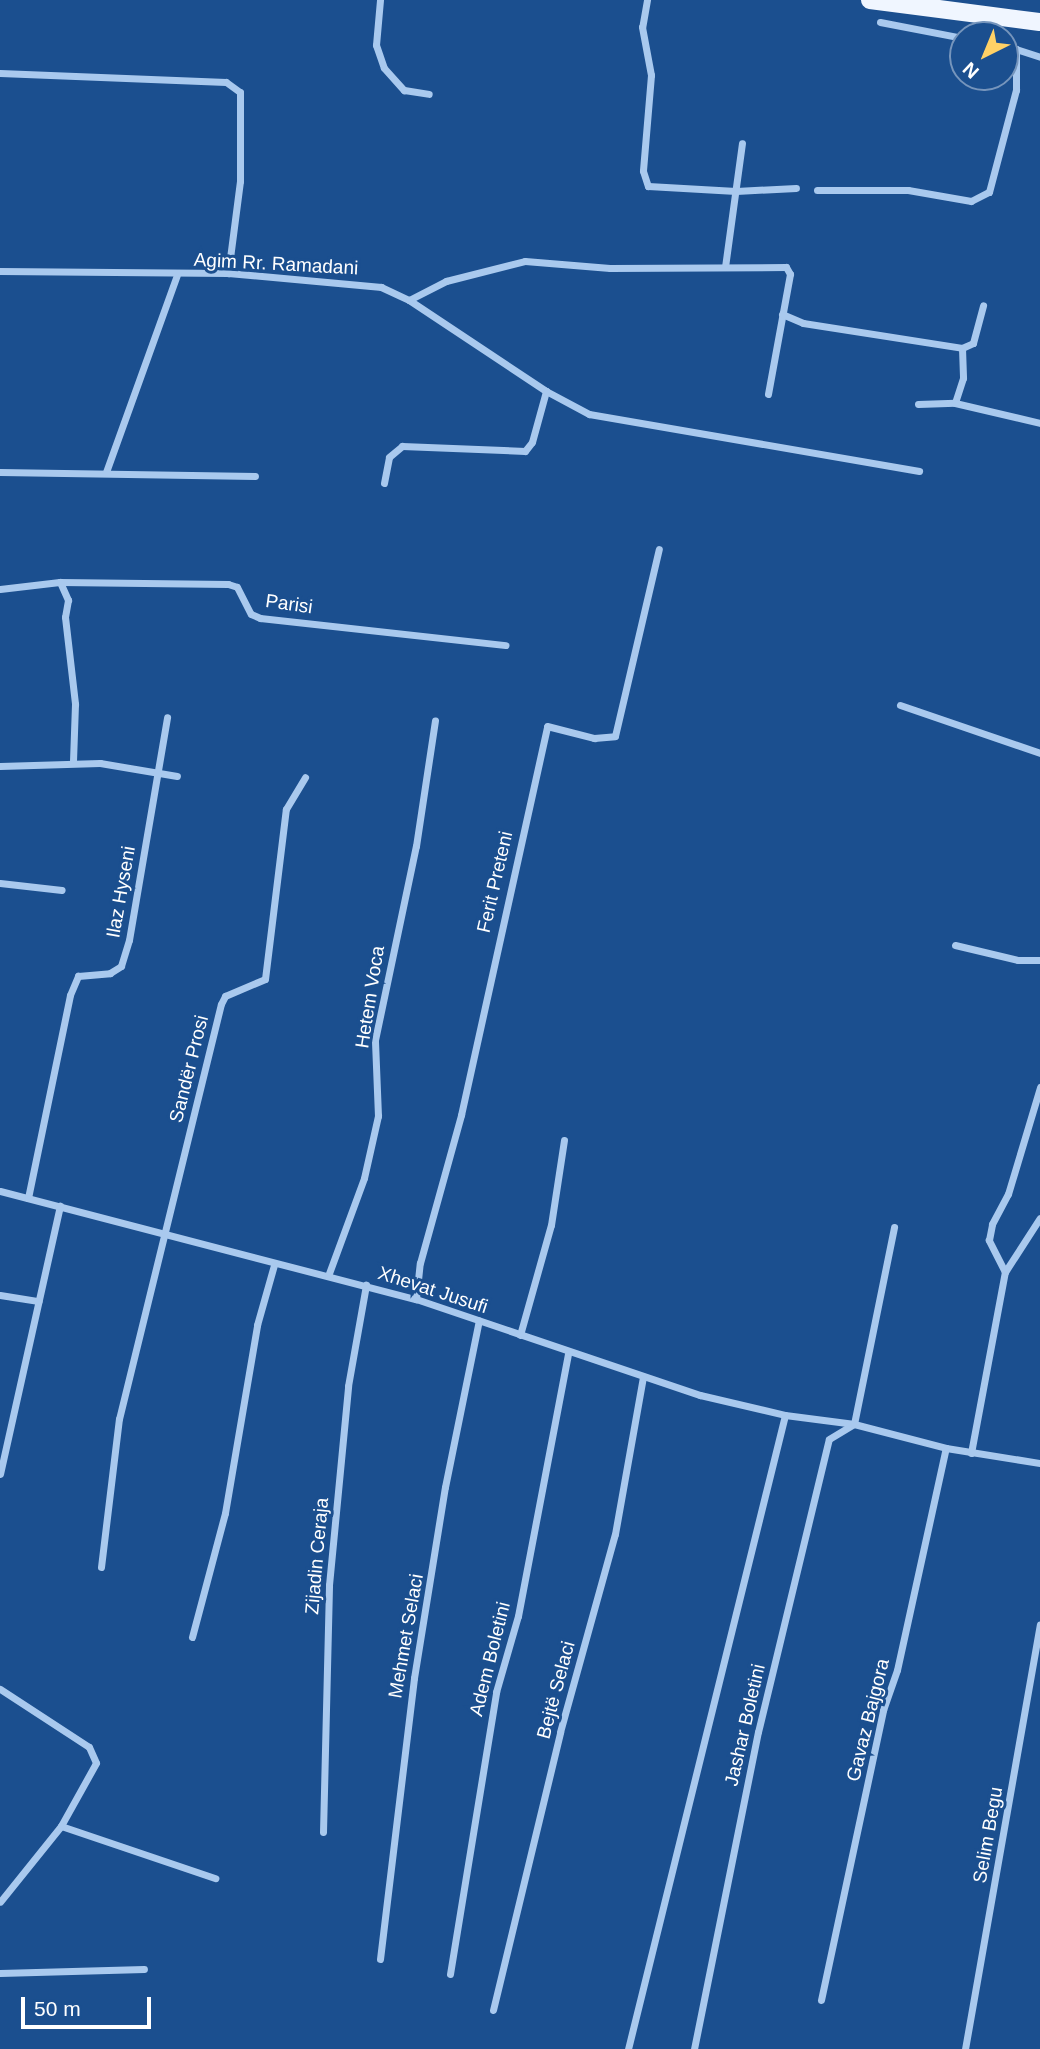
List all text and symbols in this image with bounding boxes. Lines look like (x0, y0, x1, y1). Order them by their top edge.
north arrow (949, 21, 1019, 91)
text: N (959, 58, 983, 83)
street label: Agim Rr. Ramadani (193, 248, 359, 280)
street label: Parisi (264, 589, 314, 619)
street label: Ferit Preteni (472, 829, 518, 935)
street label: Ilaz Hyseni (102, 844, 140, 940)
street label: Hetem Voca (351, 944, 389, 1050)
street label: Sandër Prosi (165, 1013, 213, 1125)
street label: Xhevat Jusufi (375, 1262, 491, 1318)
street label: Zijadin Ceraja (301, 1497, 333, 1615)
street label: Mehmet Selaci (384, 1572, 428, 1700)
street label: Adem Boletini (465, 1599, 515, 1719)
street label: Bejtë Selaci (532, 1639, 580, 1741)
street label: Gavaz Bajgora (842, 1656, 894, 1784)
street label: Jashar Boletini (720, 1662, 770, 1788)
street label: Selim Begu (968, 1785, 1008, 1885)
scale bar (24, 1982, 154, 2026)
text: 50 m (34, 1997, 81, 2020)

